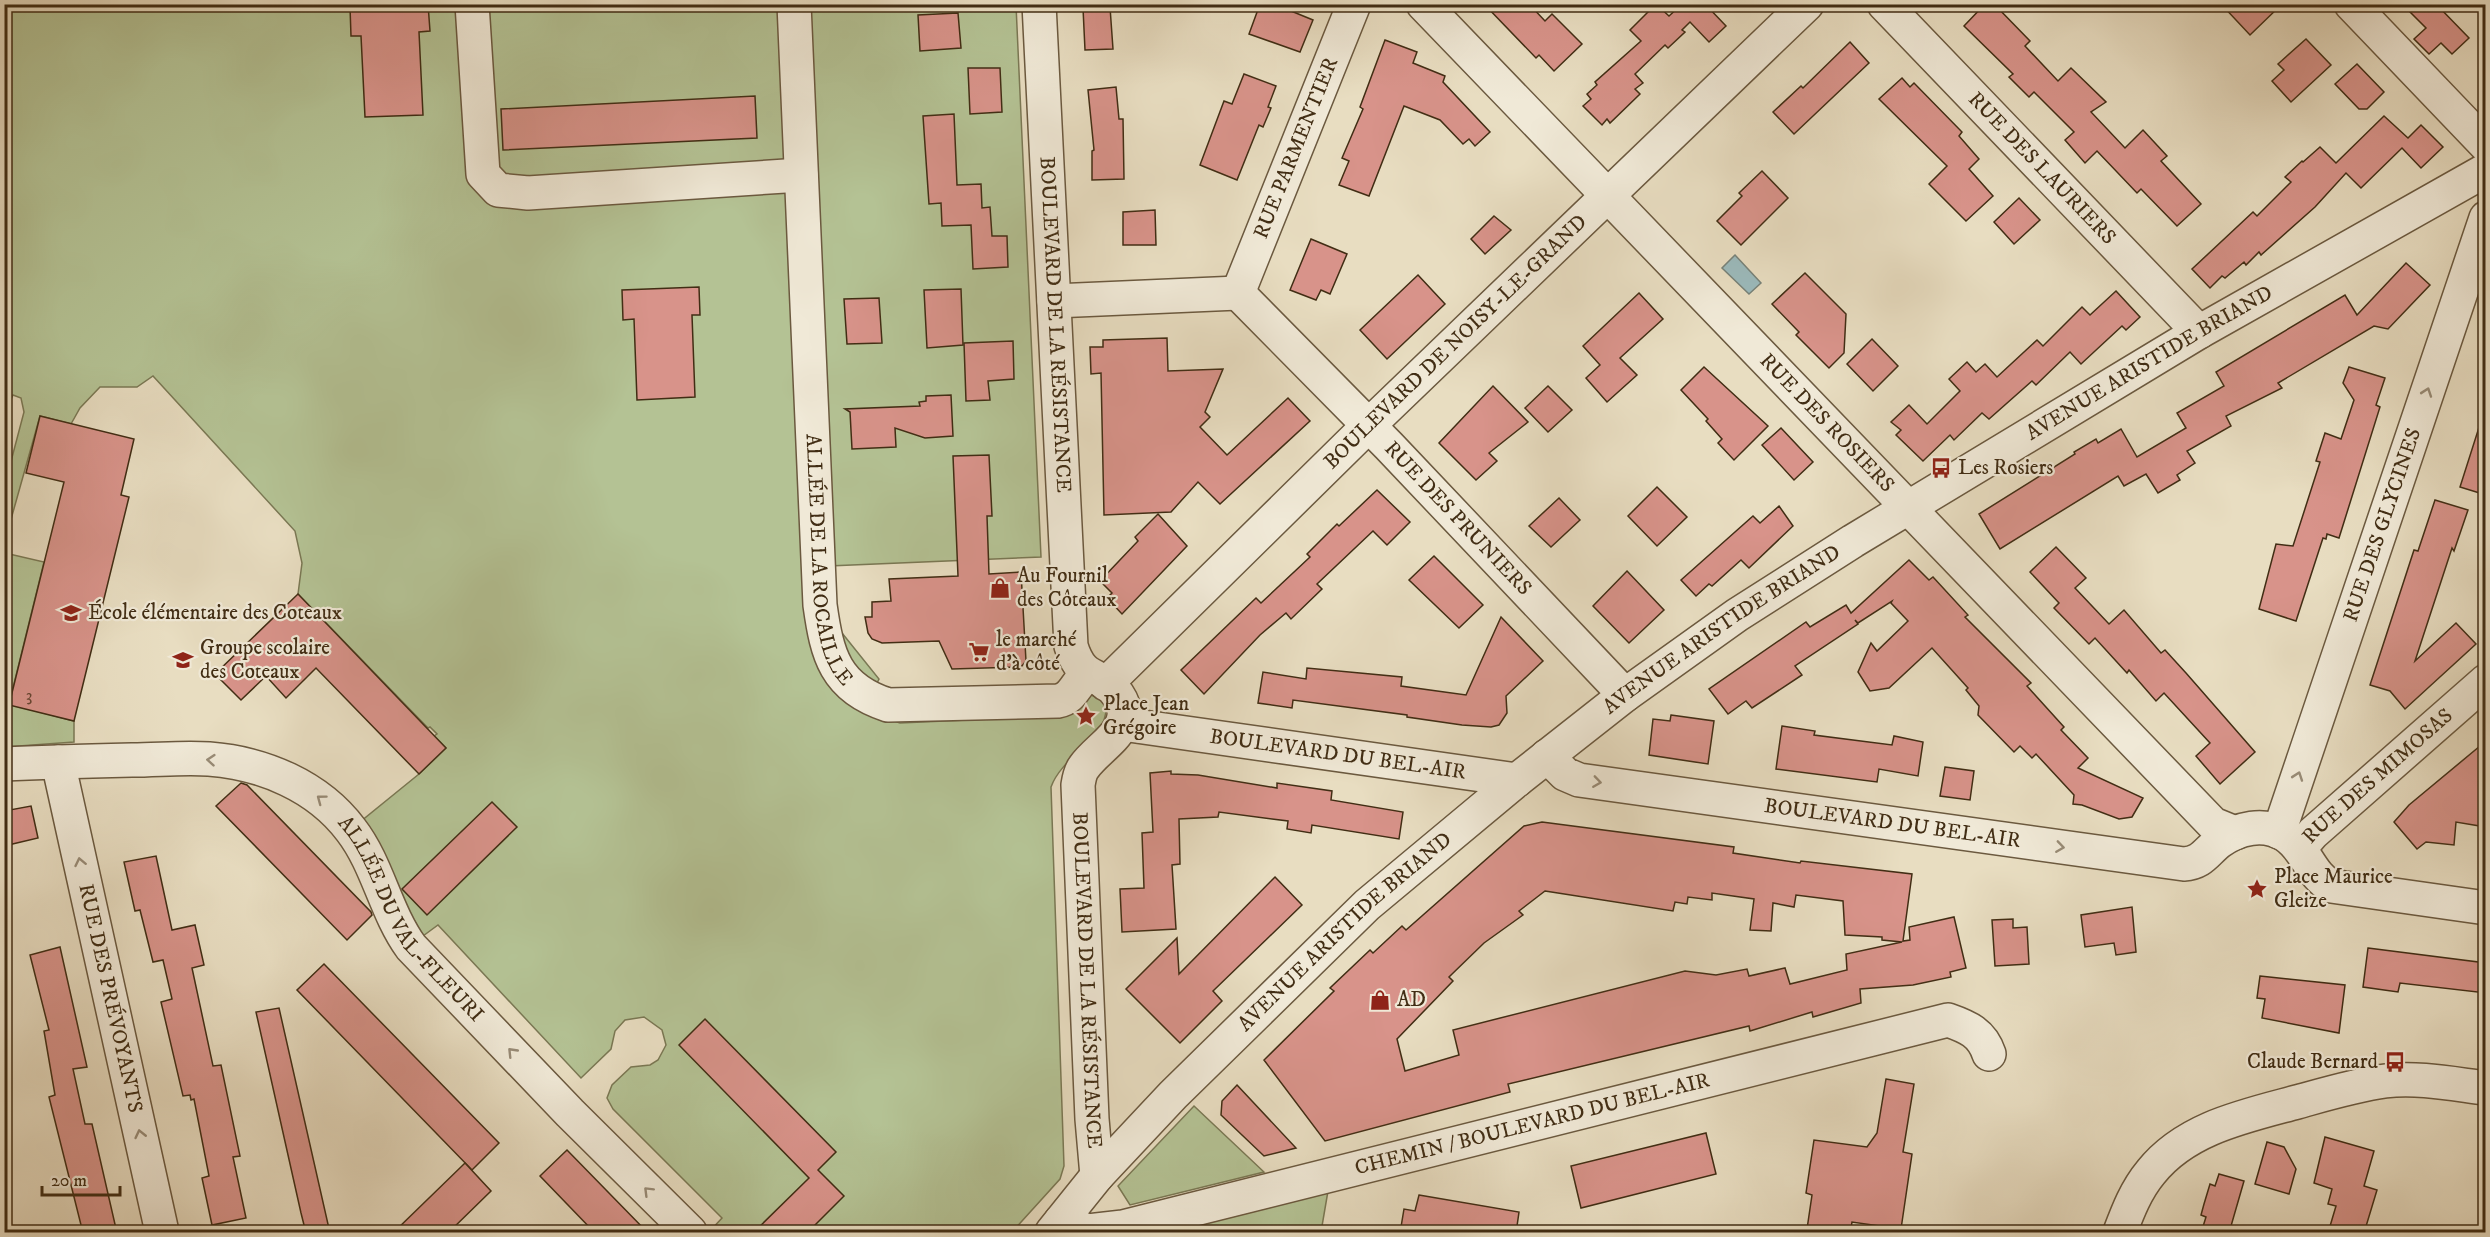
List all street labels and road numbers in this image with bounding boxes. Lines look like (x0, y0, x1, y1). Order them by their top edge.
street label: RUE PARMENTIER (1248, 54, 1344, 243)
street label: RUE DES LAURIERS (1963, 86, 2121, 250)
street label: BOULEVARD DE LA RÉSISTANCE (1034, 156, 1076, 493)
street label: BOULEVARD DE NOISY-LE-GRAND (1319, 209, 1593, 475)
street label: AVENUE ARISTIDE BRIAND (2021, 280, 2277, 446)
street label: RUE DES ROSIERS (1754, 348, 1900, 498)
street label: RUE DES GLYCINES (2338, 425, 2427, 625)
street label: ALLÉE DE LA ROCAILLE (800, 433, 858, 691)
street label: RUE DES PRUNIERS (1379, 436, 1537, 601)
street label: AVENUE ARISTIDE BRIAND (1598, 539, 1845, 720)
street label: RUE DES MIMOSAS (2297, 703, 2458, 849)
street label: BOULEVARD DU BEL-AIR (1208, 724, 1468, 786)
street label: BOULEVARD DU BEL-AIR (1763, 793, 2022, 854)
street label: ALLÉE DU VAL-FLEURI (332, 811, 489, 1028)
street label: BOULEVARD DE LA RÉSISTANCE (1066, 812, 1108, 1150)
street label: AVENUE ARISTIDE BRIAND (1232, 827, 1457, 1037)
street label: RUE DES PRÉVOYANTS (72, 881, 148, 1115)
street label: CHEMIN / BOULEVARD DU BEL-AIR (1352, 1067, 1712, 1181)

